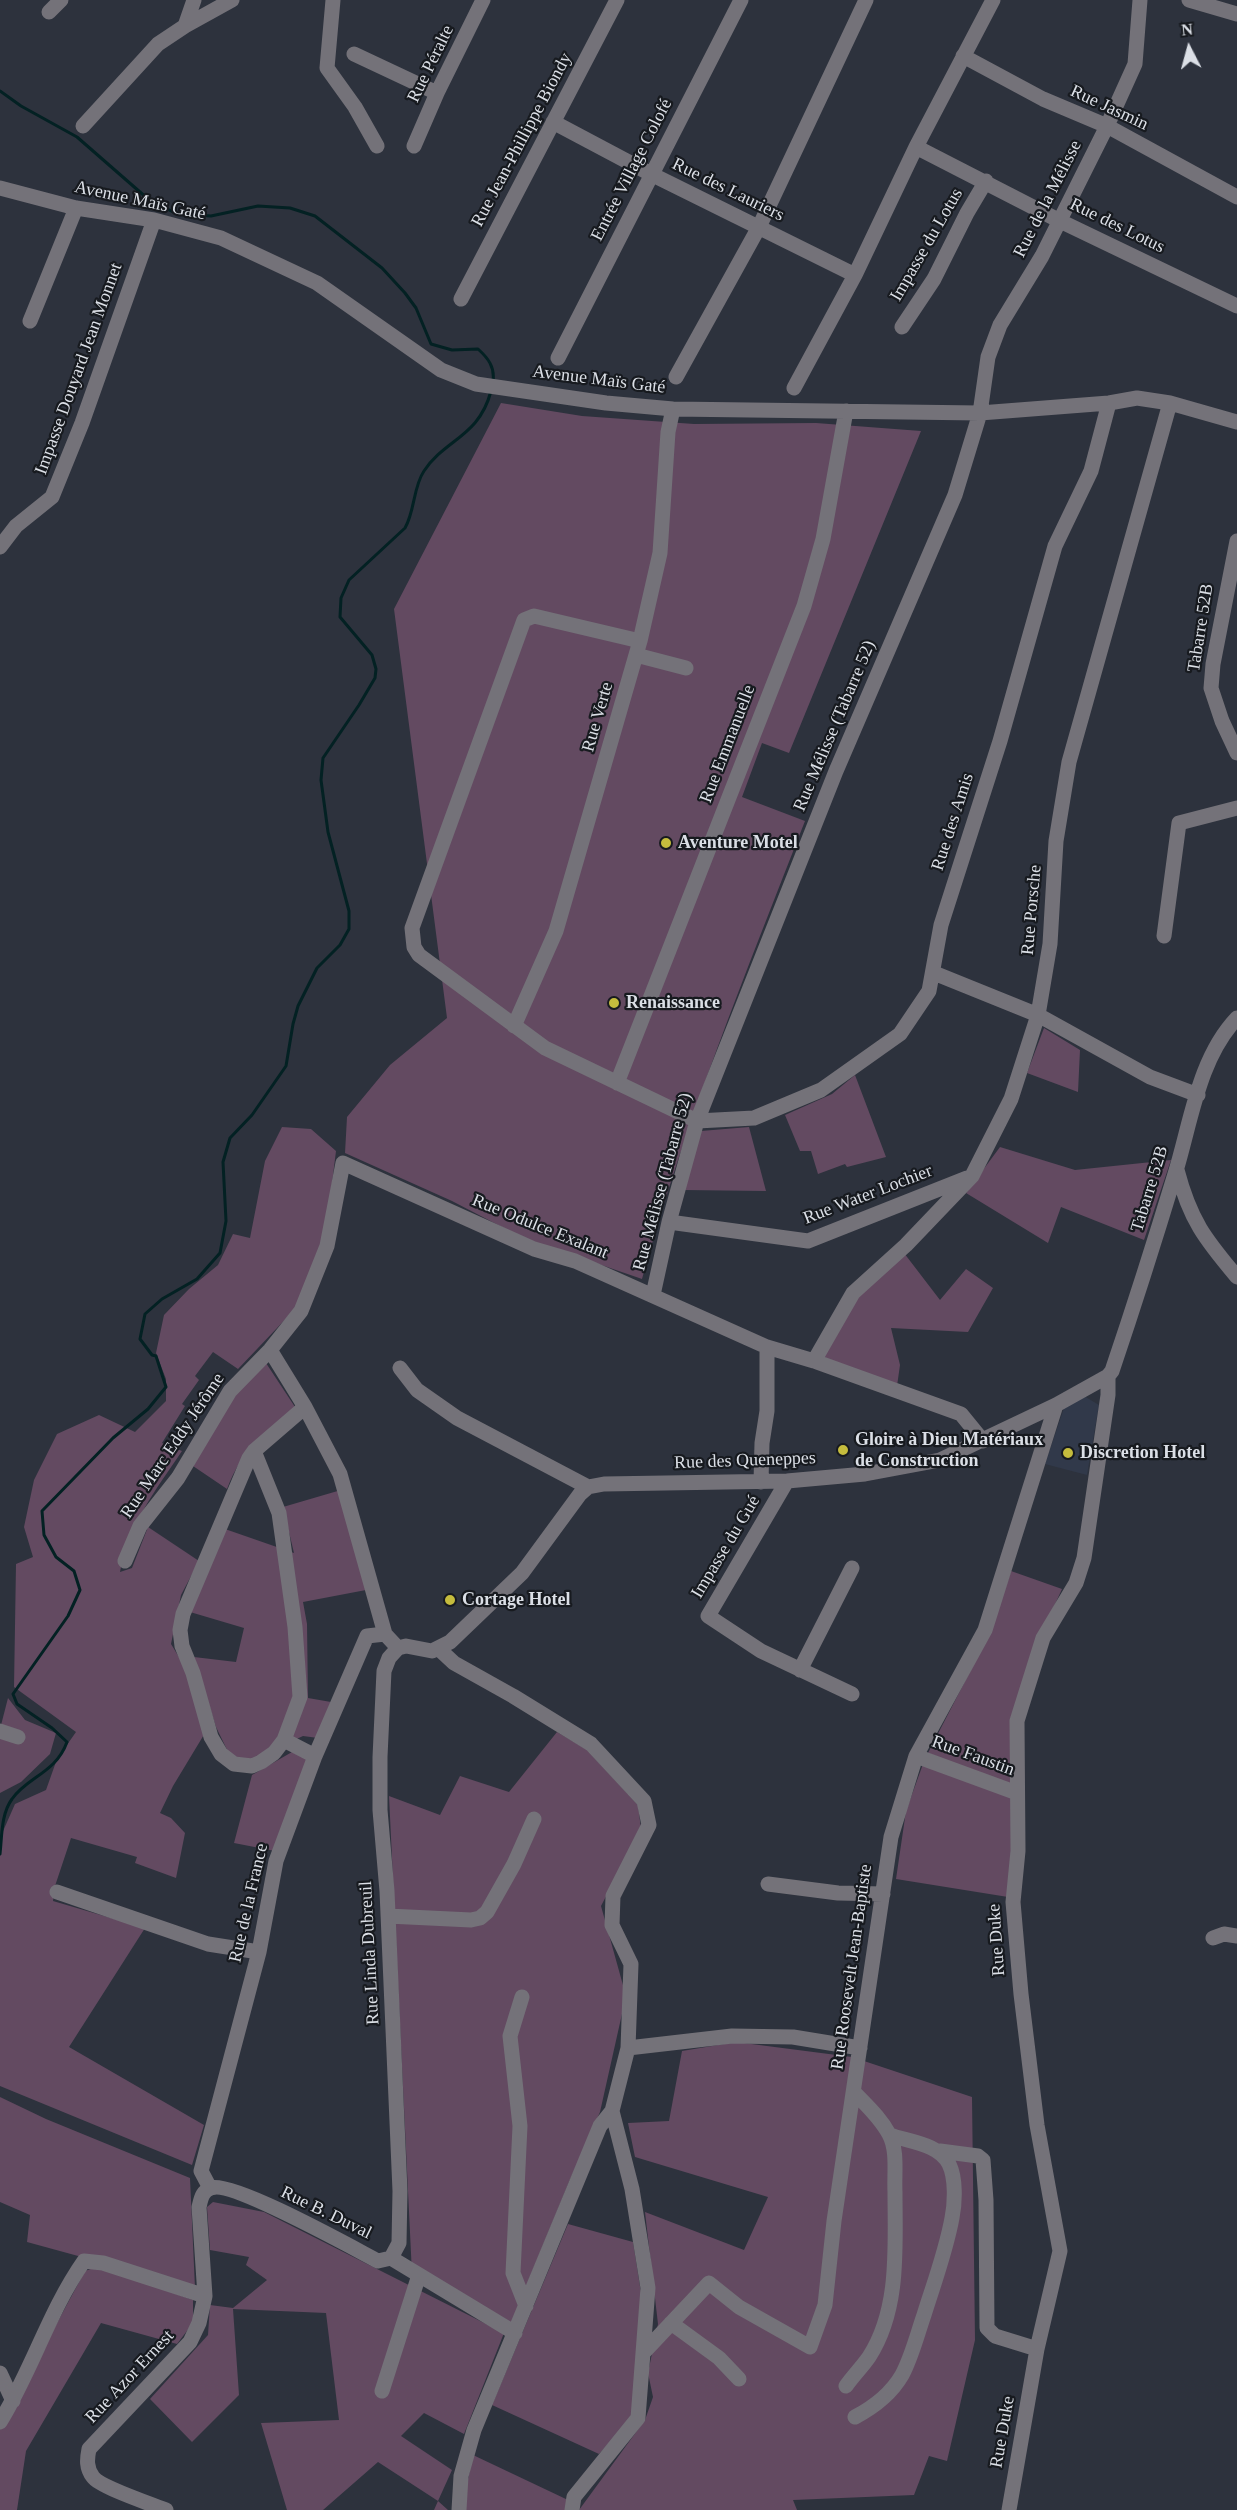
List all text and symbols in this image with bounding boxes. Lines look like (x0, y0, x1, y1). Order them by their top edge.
north arrow (1159, 18, 1219, 78)
text: N (1180, 21, 1194, 39)
street label: Rue Péralte (403, 22, 459, 106)
street label: Rue Jean-Phillippe Biondy (467, 49, 577, 231)
street label: Rue Jasmin (1067, 81, 1151, 135)
street label: Entrée Village Colofé (587, 95, 677, 245)
street label: Rue de la Mélisse (1009, 137, 1087, 261)
street label: Rue des Lauriers (668, 154, 788, 226)
street label: Avenue Maïs Gaté (72, 177, 208, 225)
street label: Impasse du Lotus (886, 185, 968, 305)
street label: Rue des Lotus (1066, 194, 1168, 258)
street label: Impasse Douyard Jean Monnet (31, 260, 127, 478)
street label: Avenue Maïs Gaté (531, 361, 667, 399)
street label: Tabarre 52B (1183, 582, 1219, 674)
street label: Rue Mélisse (Tabarre 52) (789, 637, 881, 815)
street label: Rue Verte (578, 680, 618, 754)
street label: Rue Emmanuelle (696, 682, 760, 806)
street label: Rue des Amis (927, 771, 979, 873)
place label: Aventure Motel (678, 832, 798, 854)
marker: Aventure Motel (659, 836, 673, 850)
street label: Rue Porsche (1017, 864, 1047, 956)
place label: Renaissance (626, 992, 720, 1014)
marker: Renaissance (607, 996, 621, 1010)
street label: Rue Mélisse (Tabarre 52) (629, 1091, 697, 1273)
street label: Tabarre 52B (1127, 1143, 1173, 1235)
street label: Rue Water Lochier (800, 1160, 936, 1230)
street label: Rue Odulce Exalant (469, 1190, 611, 1264)
street label: Rue Marc Eddy Jérôme (116, 1369, 230, 1523)
place label: Gloire à Dieu Matériaux de Construction (855, 1429, 1043, 1472)
place label: Discretion Hotel (1080, 1442, 1205, 1464)
marker: Gloire à Dieu Matériaux de Construction (836, 1443, 850, 1457)
marker: Discretion Hotel (1061, 1446, 1075, 1460)
street label: Rue des Queneppes (674, 1448, 816, 1474)
street label: Impasse du Gué (687, 1492, 765, 1602)
place label: Cortage Hotel (462, 1589, 570, 1611)
marker: Cortage Hotel (443, 1593, 457, 1607)
street label: Rue Faustin (929, 1731, 1017, 1781)
street label: Rue de la France (225, 1841, 273, 1965)
street label: Rue Roosevelt Jean-Baptiste (827, 1863, 877, 2071)
street label: Rue Linda Dubreuil (355, 1881, 385, 2025)
street label: Rue Duke (984, 1903, 1010, 1977)
street label: Rue B. Duval (277, 2182, 375, 2244)
street label: Rue Azor Ernest (81, 2326, 179, 2428)
street label: Rue Duke (986, 2394, 1020, 2470)

